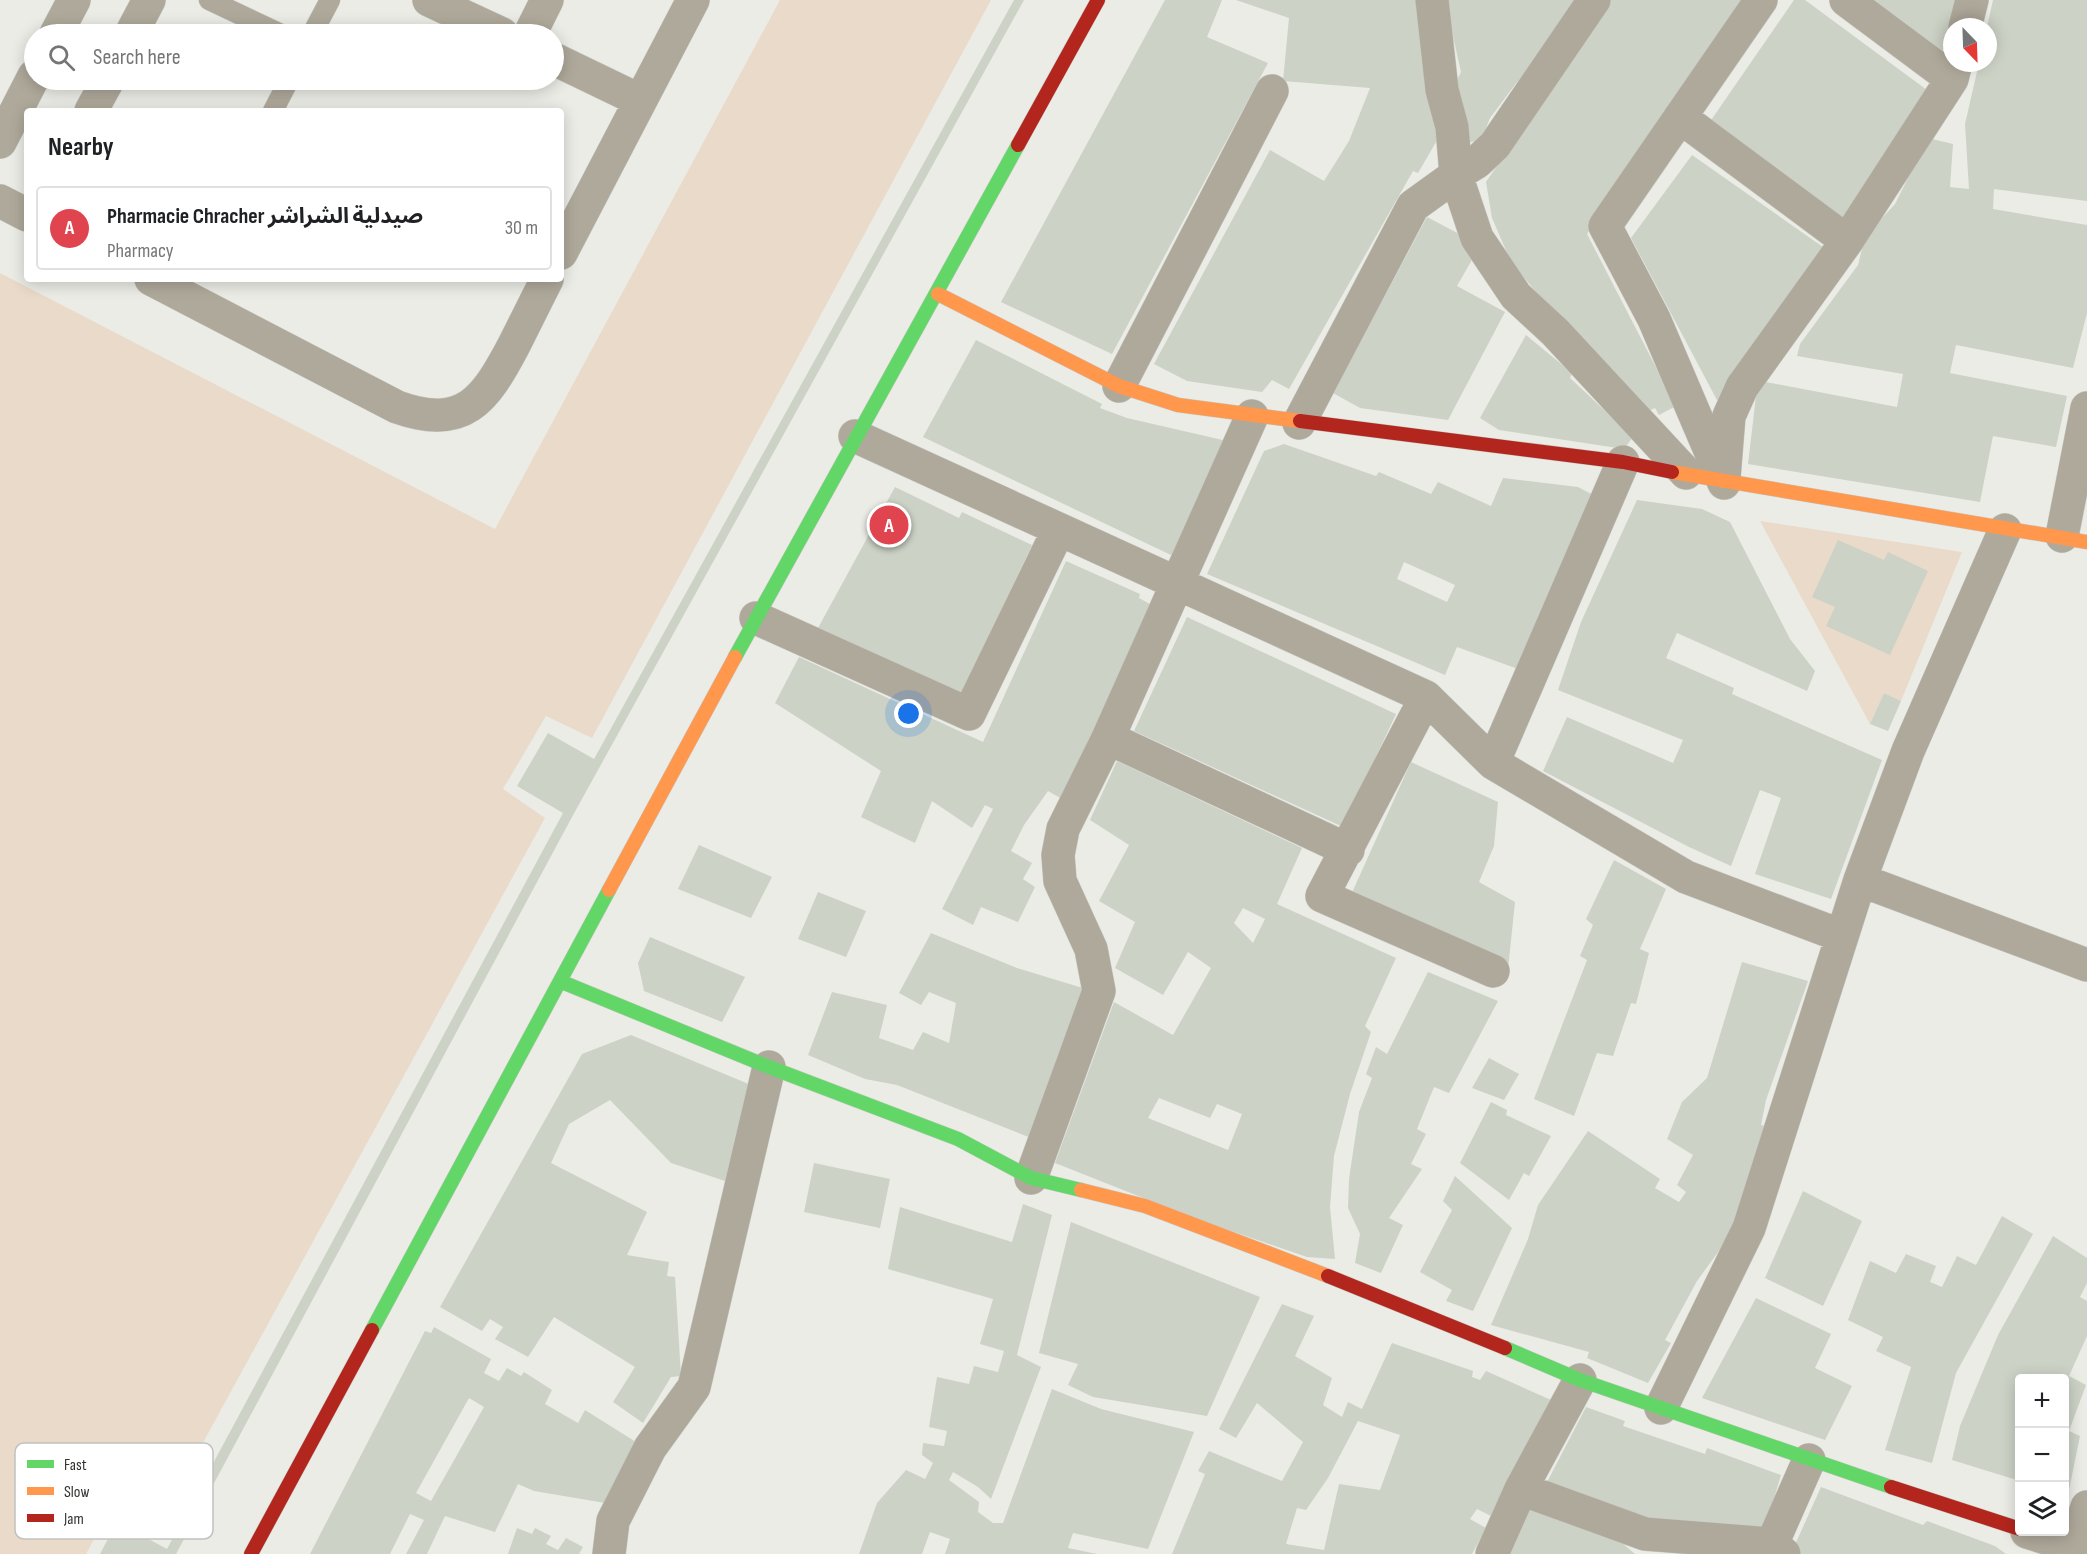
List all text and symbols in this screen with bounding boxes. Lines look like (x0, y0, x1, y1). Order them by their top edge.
north arrow (1943, 18, 1997, 72)
search box (24, 24, 564, 90)
icon: search (45, 41, 78, 74)
text: Search here (93, 44, 180, 71)
text: Nearby (48, 132, 114, 163)
text: Pharmacie Chracher صيدلية الشراشر (107, 203, 423, 230)
text: A (65, 216, 74, 240)
text: 30 m (505, 216, 538, 240)
text: Pharmacy (107, 239, 174, 263)
pin: A (870, 502, 908, 548)
your location (894, 699, 923, 728)
map controls (2015, 1374, 2069, 1536)
button: + (2015, 1374, 2069, 1428)
button: − (2015, 1428, 2069, 1482)
legend (15, 1443, 213, 1539)
text: Fast (64, 1456, 87, 1475)
button: layers (2015, 1482, 2069, 1536)
text: Slow (64, 1483, 89, 1502)
text: Jam (63, 1510, 84, 1529)

